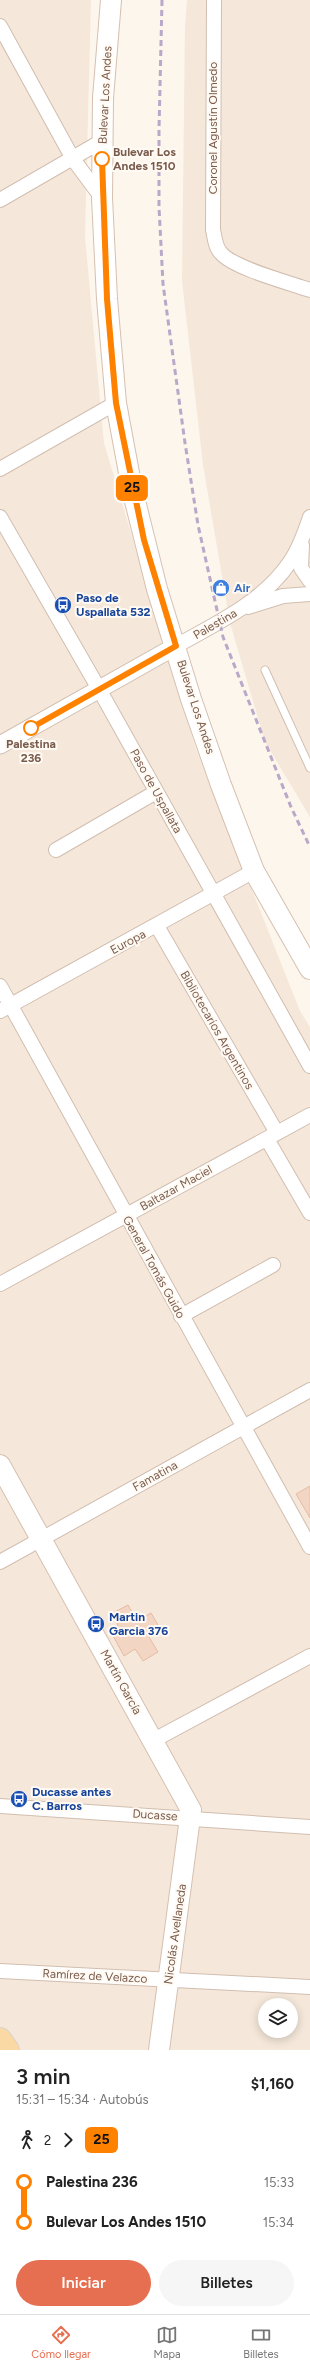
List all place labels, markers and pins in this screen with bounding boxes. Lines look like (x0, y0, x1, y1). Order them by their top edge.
place label: Bulevar Los Andes 1510 (113, 145, 176, 173)
marker: Bulevar Los Andes 1510 (94, 151, 110, 167)
shop icon: Air (211, 578, 231, 598)
place label: Air (234, 581, 251, 595)
place label: Paso de Uspallata 532 (76, 591, 151, 619)
bus stop icon: Paso de Uspallata 532 (53, 595, 73, 615)
marker: Palestina 236 (23, 720, 39, 736)
place label: Palestina 236 (6, 737, 56, 765)
place label: Martin Garcia 376 (109, 1610, 168, 1638)
bus stop icon: Martin Garcia 376 (86, 1614, 106, 1634)
place label: Ducasse antes C. Barros (32, 1785, 111, 1813)
bus stop icon: Ducasse antes C. Barros (9, 1789, 29, 1809)

